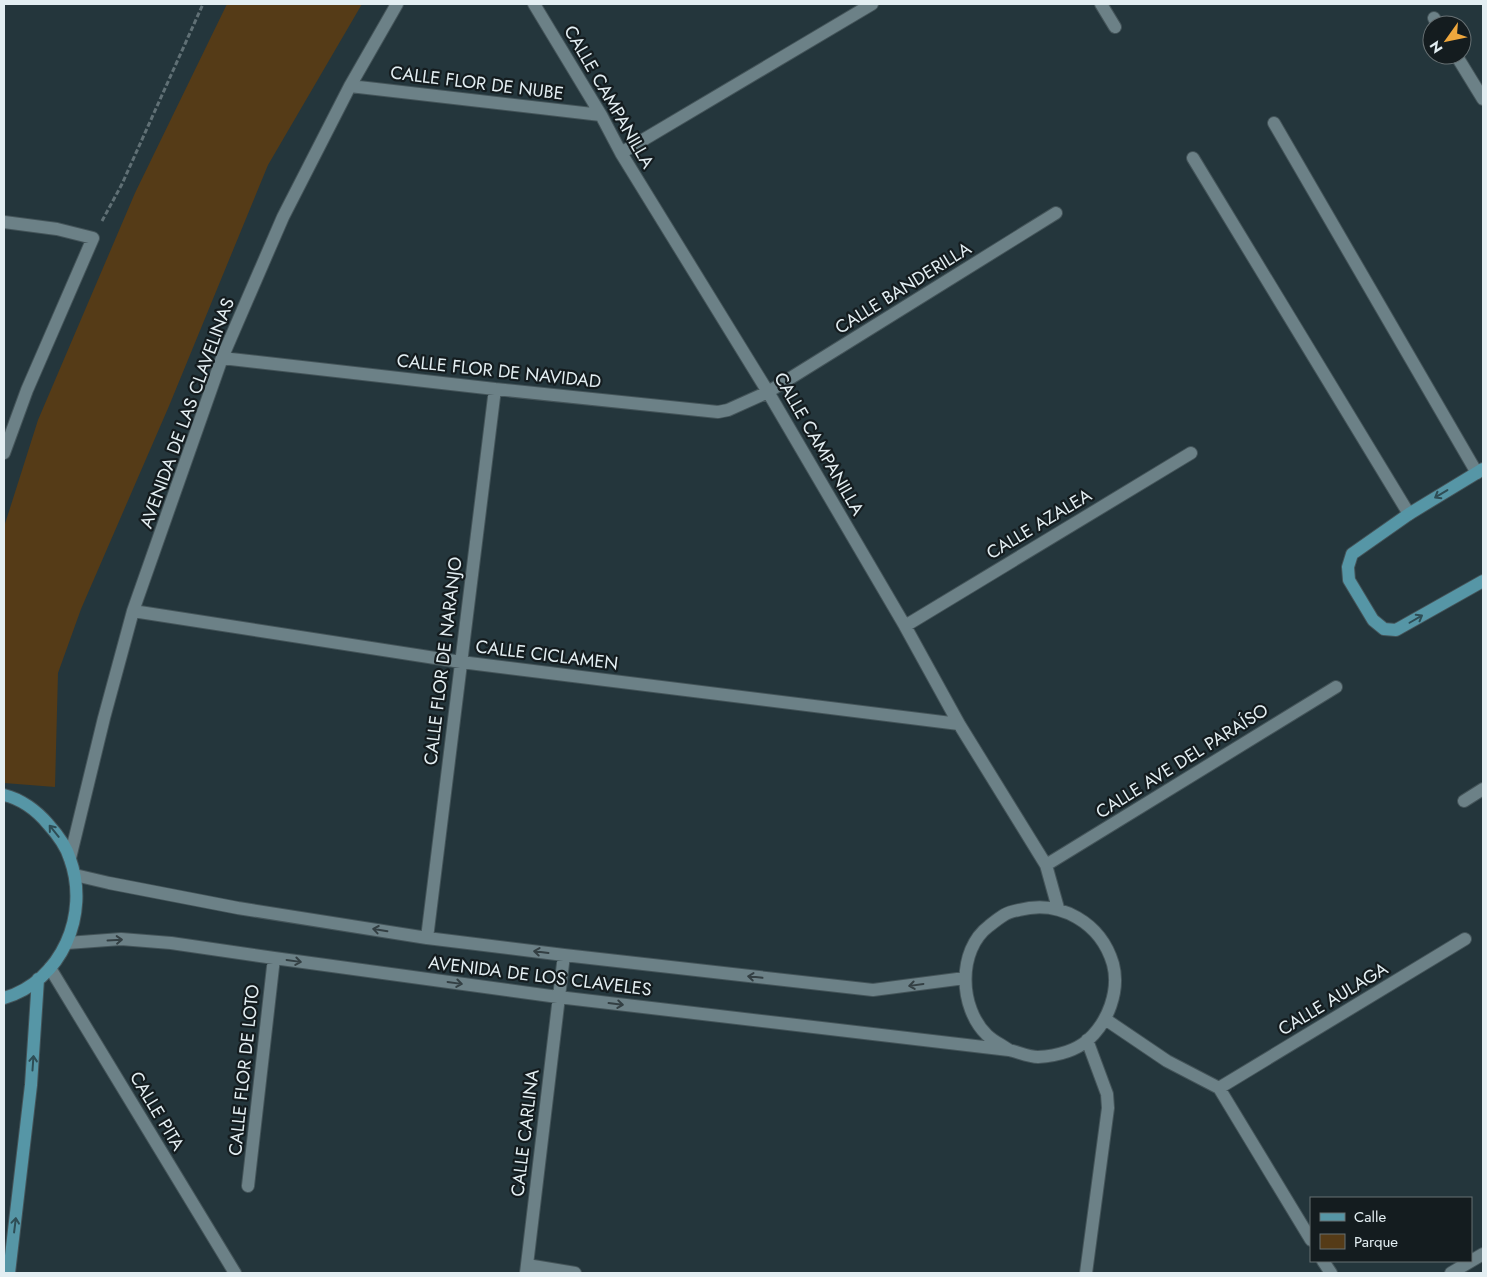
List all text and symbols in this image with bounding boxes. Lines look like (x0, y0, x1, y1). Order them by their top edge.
north arrow (1422, 15, 1472, 65)
street label: CALLE CAMPANILLA (557, 21, 661, 173)
text: N (1425, 37, 1448, 57)
street label: CALLE FLOR DE NUBE (389, 59, 565, 107)
street label: CALLE BANDERILLA (830, 236, 976, 340)
street label: AVENIDA DE LAS CLAVELINAS (133, 294, 241, 532)
street label: CALLE FLOR DE NAVIDAD (396, 347, 602, 395)
street label: CALLE CAMPANILLA (767, 368, 871, 520)
street label: CALLE AZALEA (981, 482, 1097, 566)
one-way arrow (1435, 490, 1449, 500)
street label: CALLE FLOR DE NARANJO (417, 555, 469, 767)
one-way arrow (1408, 614, 1423, 624)
street label: CALLE CICLAMEN (474, 633, 620, 677)
street label: CALLE AVE DEL PARAÍSO (1091, 697, 1273, 825)
one-way arrow (49, 825, 60, 838)
one-way arrow (373, 925, 389, 935)
one-way arrow (107, 935, 123, 944)
one-way arrow (534, 947, 550, 957)
street label: AVENIDA DE LOS CLAVELES (427, 949, 653, 1003)
one-way arrow (285, 956, 301, 966)
street label: CALLE AULAGA (1273, 956, 1393, 1042)
one-way arrow (747, 972, 763, 982)
one-way arrow (446, 978, 462, 988)
one-way arrow (909, 981, 925, 991)
street label: CALLE FLOR DE LOTO (222, 983, 266, 1157)
one-way arrow (608, 999, 624, 1009)
one-way arrow (28, 1056, 37, 1072)
street label: CALLE PITA (123, 1067, 191, 1156)
street label: CALLE CARLINA (504, 1068, 546, 1198)
legend (1310, 1197, 1472, 1262)
text: Calle (1354, 1206, 1386, 1228)
one-way arrow (10, 1217, 20, 1233)
text: Parque (1354, 1231, 1398, 1253)

